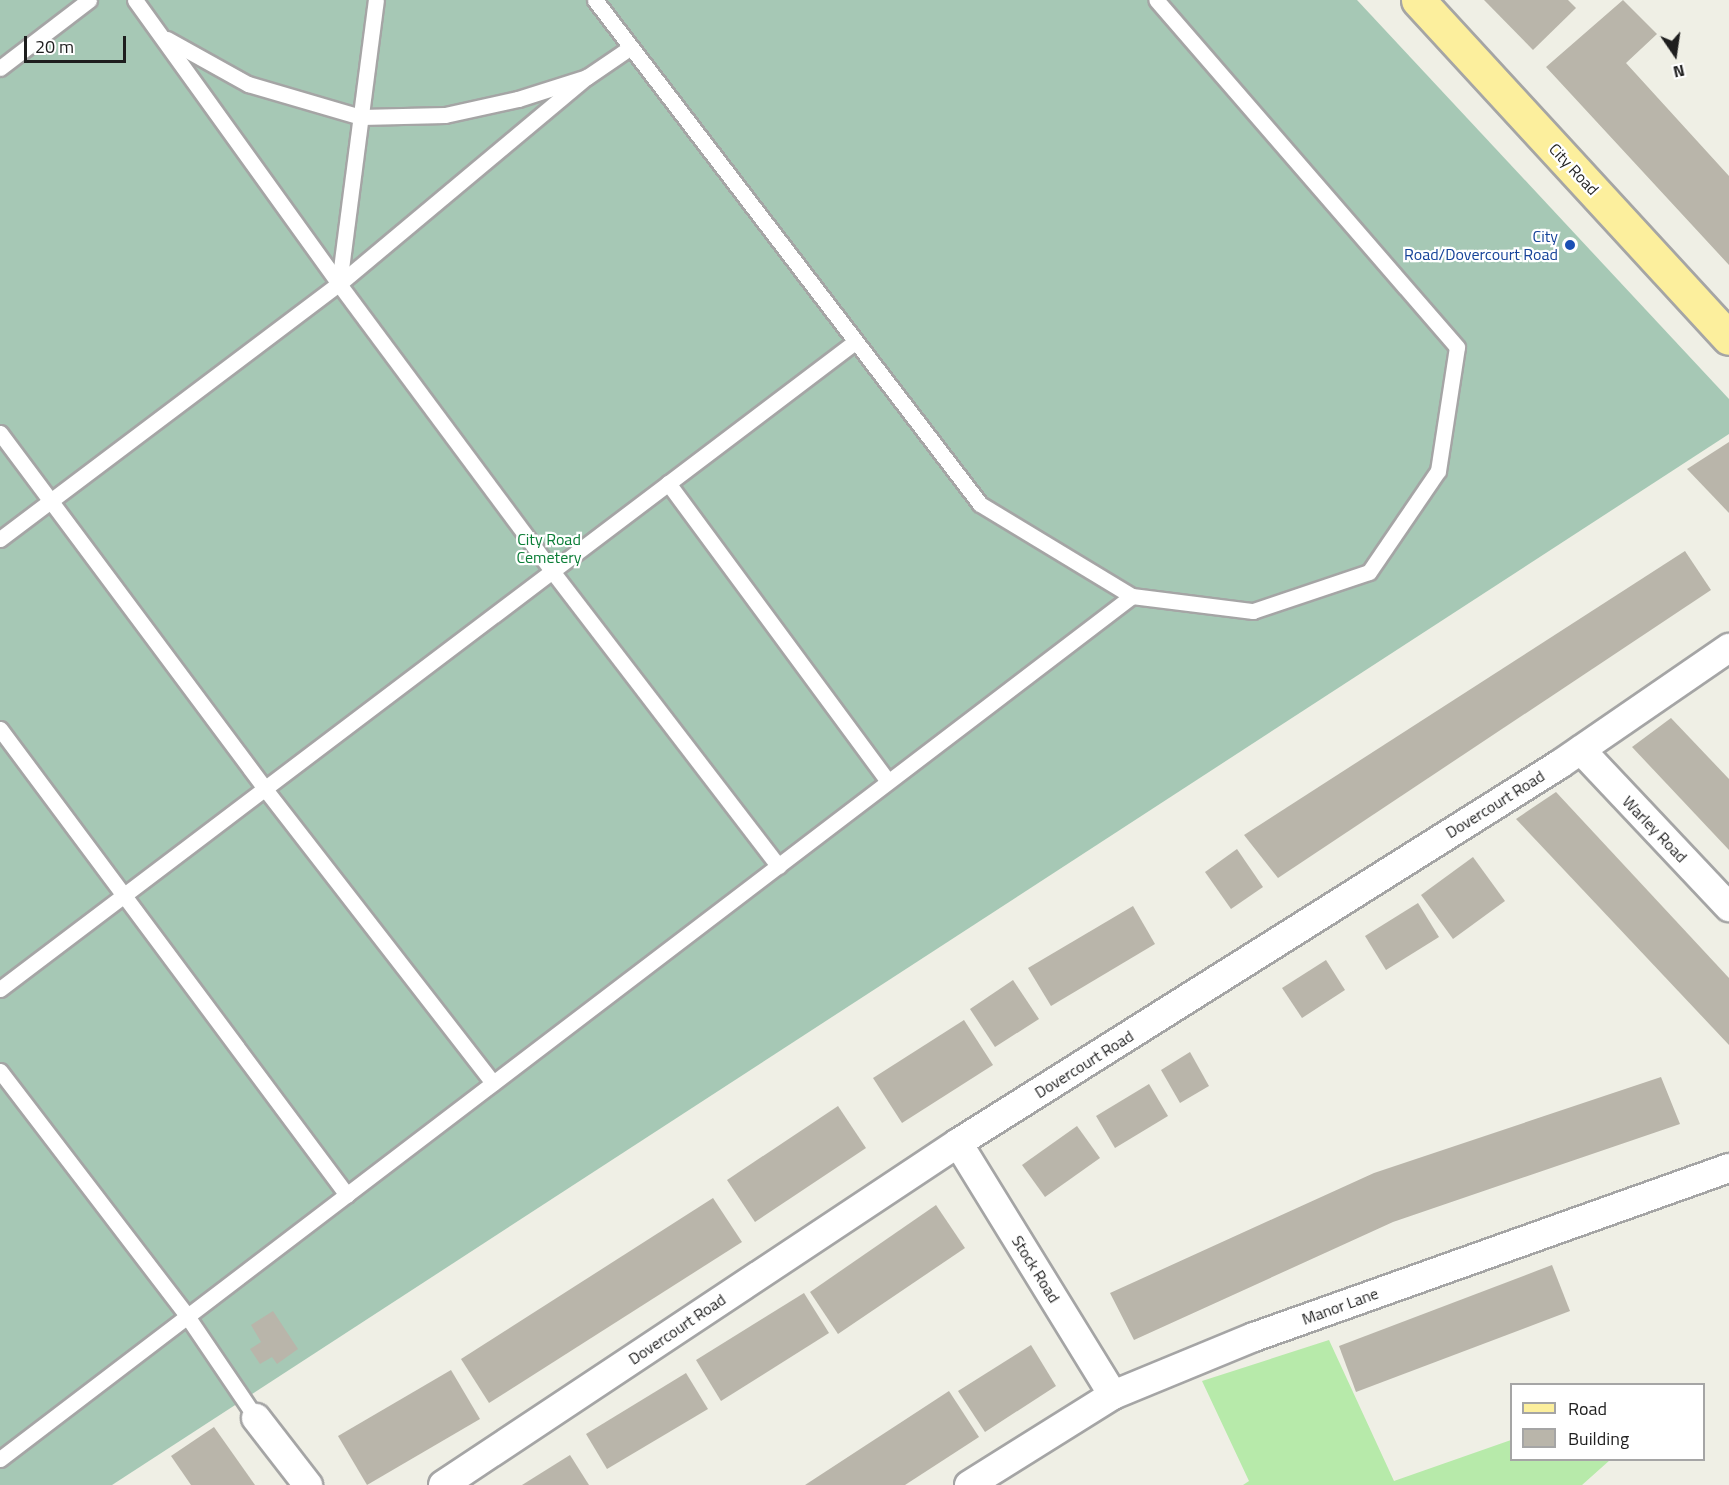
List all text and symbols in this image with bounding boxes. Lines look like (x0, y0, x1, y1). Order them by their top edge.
scale bar (27, 24, 129, 62)
north arrow (1645, 24, 1705, 84)
text: 20 m (35, 33, 74, 60)
text: N (1671, 59, 1687, 84)
street label: City Road (1545, 139, 1603, 199)
place label: City Road/Dovercourt Road (1404, 226, 1558, 264)
marker: City Road/Dovercourt Road (1563, 238, 1577, 252)
park label: City Road Cemetery (517, 529, 581, 567)
street label: Dovercourt Road (1442, 766, 1548, 842)
street label: Warley Road (1619, 792, 1691, 866)
street label: Dovercourt Road (1031, 1026, 1137, 1102)
street label: Stock Road (1008, 1232, 1064, 1306)
street label: Manor Lane (1299, 1283, 1381, 1329)
street label: Dovercourt Road (625, 1290, 729, 1368)
legend (1510, 1383, 1705, 1461)
text: Road (1568, 1395, 1607, 1422)
text: Building (1568, 1425, 1629, 1452)

